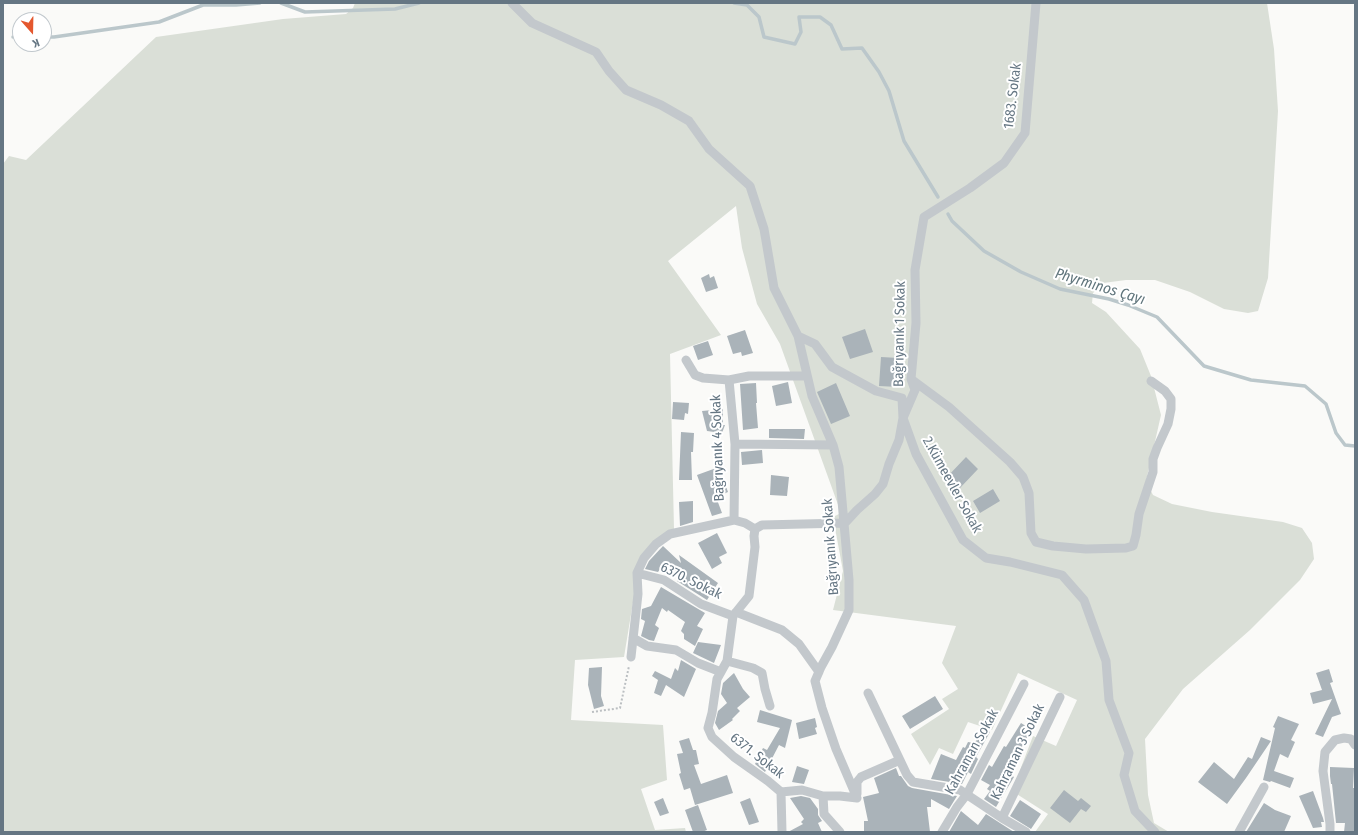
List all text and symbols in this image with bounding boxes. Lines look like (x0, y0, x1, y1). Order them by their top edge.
north arrow (12, 12, 52, 52)
text: K (31, 36, 41, 50)
street label: 1683. Sokak (1001, 62, 1025, 130)
water label: Phyrminos Çayı (1053, 265, 1147, 309)
street label: Bağrıyanık 1 Sokak (891, 281, 909, 387)
street label: Bağrıyanık 4 Sokak (708, 394, 728, 502)
street label: 2.Kümeevler Sokak (919, 434, 985, 536)
street label: Bağrıyanık Sokak (819, 498, 843, 596)
street label: 6370. Sokak (658, 559, 724, 603)
street label: Kahraman 3 Sokak (987, 701, 1049, 803)
street label: Kahraman Sokak (942, 706, 1002, 798)
street label: 6371. Sokak (726, 730, 788, 782)

